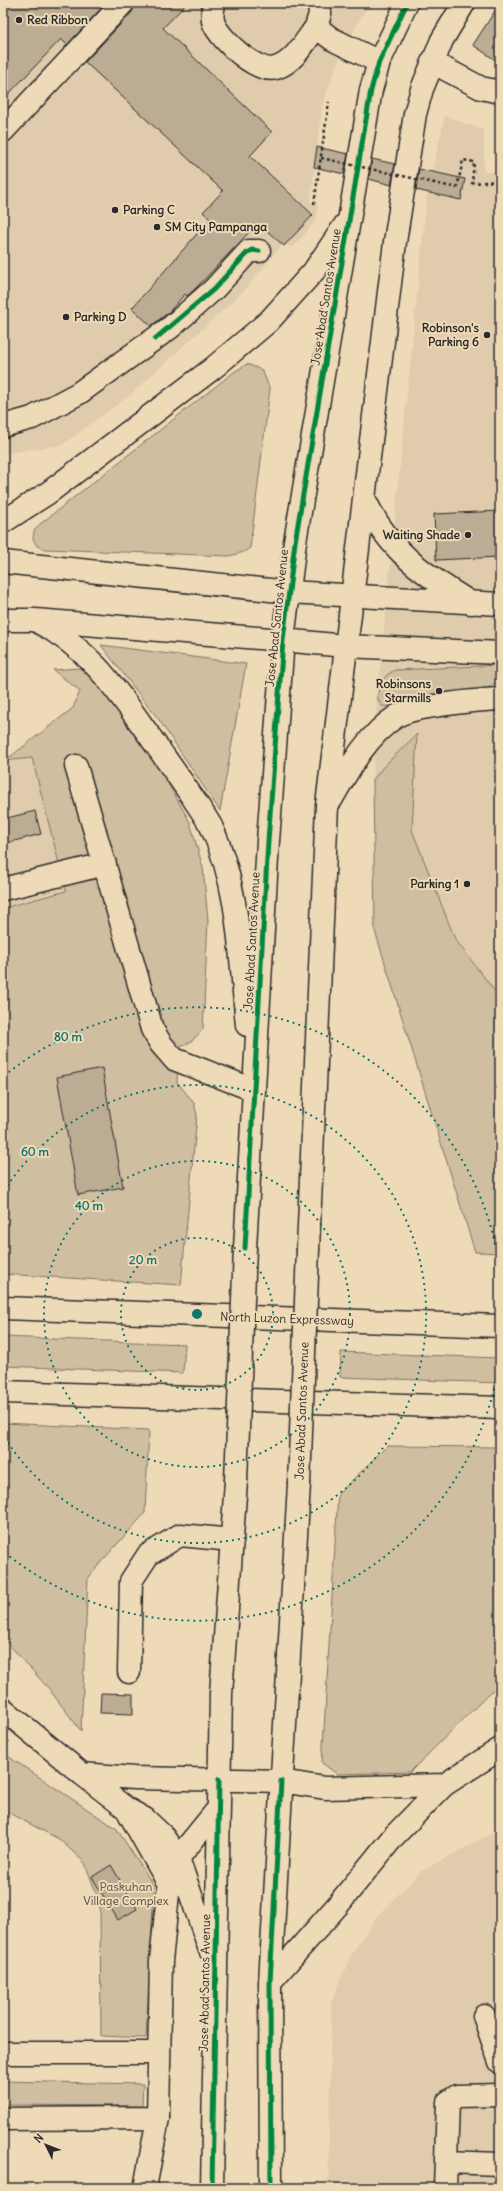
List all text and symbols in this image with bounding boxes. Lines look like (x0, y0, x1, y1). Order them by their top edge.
place label: Red Ribbon (27, 12, 88, 27)
marker: Red Ribbon (14, 15, 24, 25)
place label: Parking C (123, 202, 175, 218)
marker: Parking C (110, 205, 120, 215)
place label: SM City Pampanga (165, 219, 267, 235)
marker: SM City Pampanga (152, 222, 162, 232)
street label: Jose Abad Santos Avenue (307, 227, 344, 366)
place label: Parking D (74, 309, 127, 325)
marker: Parking D (61, 312, 71, 322)
place label: Robinson's Parking 6 (422, 320, 480, 350)
marker: Robinson's Parking 6 (482, 330, 492, 340)
place label: Waiting Shade (383, 527, 461, 543)
marker: Waiting Shade (463, 530, 473, 540)
street label: Jose Abad Santos Avenue (262, 548, 291, 688)
place label: Robinsons Starmills (376, 676, 432, 705)
marker: Robinsons Starmills (434, 686, 444, 696)
street label: Jose Abad Santos Avenue (240, 872, 263, 1010)
place label: Parking 1 (410, 876, 459, 892)
marker: Parking 1 (462, 879, 472, 889)
text: 80 m (54, 1029, 83, 1044)
text: 60 m (21, 1144, 50, 1159)
text: 40 m (75, 1198, 104, 1213)
text: 20 m (129, 1252, 157, 1267)
centre of rings (190, 1307, 204, 1321)
street label: North Luzon Expressway (220, 1309, 354, 1328)
street label: Jose Abad Santos Avenue (292, 1342, 311, 1480)
park label: Paskuhan Village Complex (83, 1879, 169, 1908)
street label: Jose Abad Santos Avenue (196, 1914, 213, 2052)
north arrow (26, 2125, 66, 2165)
text: N (31, 2131, 46, 2146)

